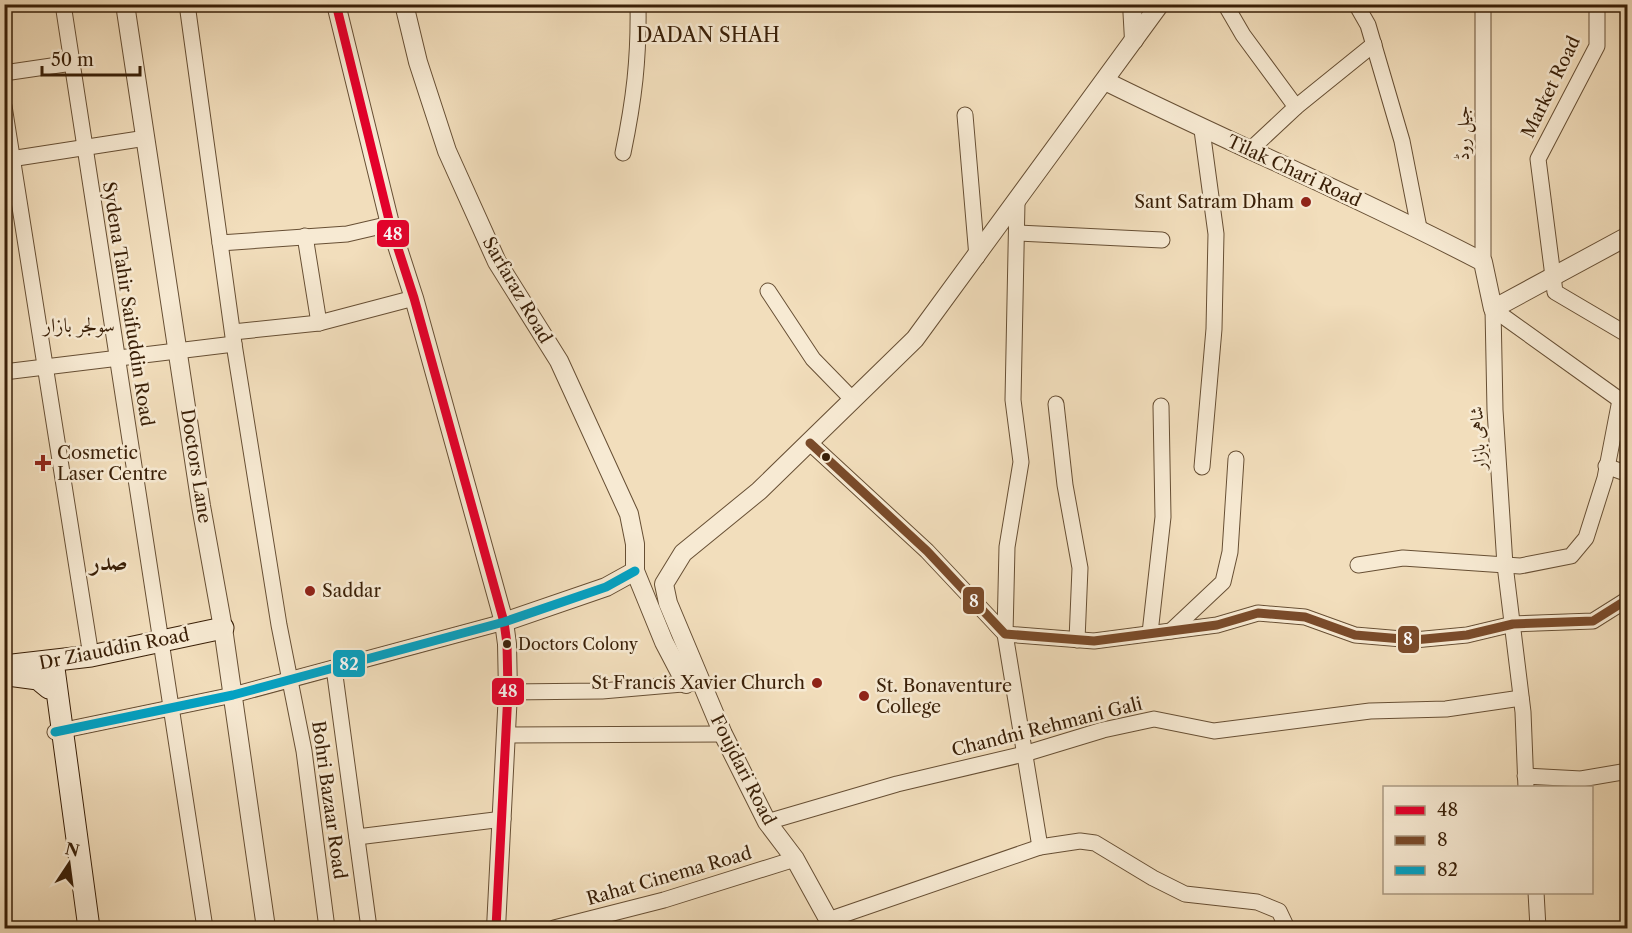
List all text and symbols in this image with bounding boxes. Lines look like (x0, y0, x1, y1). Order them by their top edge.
district label: DADAN SHAH (636, 23, 780, 47)
street label: Market Road (1517, 32, 1585, 142)
scale bar (42, 39, 140, 77)
text: 50 m (51, 49, 94, 71)
street label: جیل روڈ (1452, 105, 1476, 161)
street label: Tilak Chari Road (1223, 130, 1365, 212)
street label: Sydena Tahir Saifuddin Road (98, 180, 158, 428)
place label: Sant Satram Dham (1134, 191, 1294, 213)
marker: Sant Satram Dham (1299, 195, 1313, 209)
line badge: 48 (376, 219, 410, 248)
text: 48 (383, 224, 403, 244)
street label: Sarfaraz Road (478, 233, 556, 347)
district label: سولجر بازار (41, 313, 115, 338)
street label: شاہی بازار (1465, 406, 1491, 472)
street label: Doctors Lane (176, 407, 216, 525)
place label: Cosmetic Laser Centre (57, 442, 167, 485)
unlabelled marker (820, 451, 832, 463)
marker: Cosmetic Laser Centre (34, 454, 52, 472)
district label: صدر (87, 547, 128, 576)
place label: Saddar (322, 580, 382, 602)
marker: Saddar (303, 584, 317, 598)
line badge: 8 (962, 586, 985, 615)
text: 8 (969, 591, 979, 611)
street label: Dr Ziauddin Road (37, 624, 191, 674)
line badge: 8 (1397, 625, 1420, 654)
text: 8 (1403, 629, 1413, 649)
place label: Doctors Colony (518, 634, 639, 654)
marker: Doctors Colony (501, 638, 513, 650)
line badge: 82 (332, 649, 366, 678)
text: 82 (339, 654, 359, 674)
place label: St Francis Xavier Church (591, 672, 805, 694)
place label: St. Bonaventure College (876, 675, 1012, 718)
marker: St Francis Xavier Church (810, 676, 824, 690)
line badge: 48 (491, 677, 525, 706)
text: 48 (498, 681, 518, 701)
marker: St. Bonaventure College (857, 689, 871, 703)
street label: Chandni Rehmani Gali (950, 693, 1145, 761)
street label: Foujdari Road (706, 711, 780, 829)
street label: Bohri Bazaar Road (307, 719, 351, 881)
legend (1383, 786, 1593, 894)
text: 48 (1437, 799, 1458, 821)
text: 8 (1437, 829, 1448, 851)
north arrow (39, 834, 99, 894)
text: N (63, 838, 81, 861)
street label: Rahat Cinema Road (584, 842, 754, 910)
text: 82 (1437, 859, 1458, 881)

